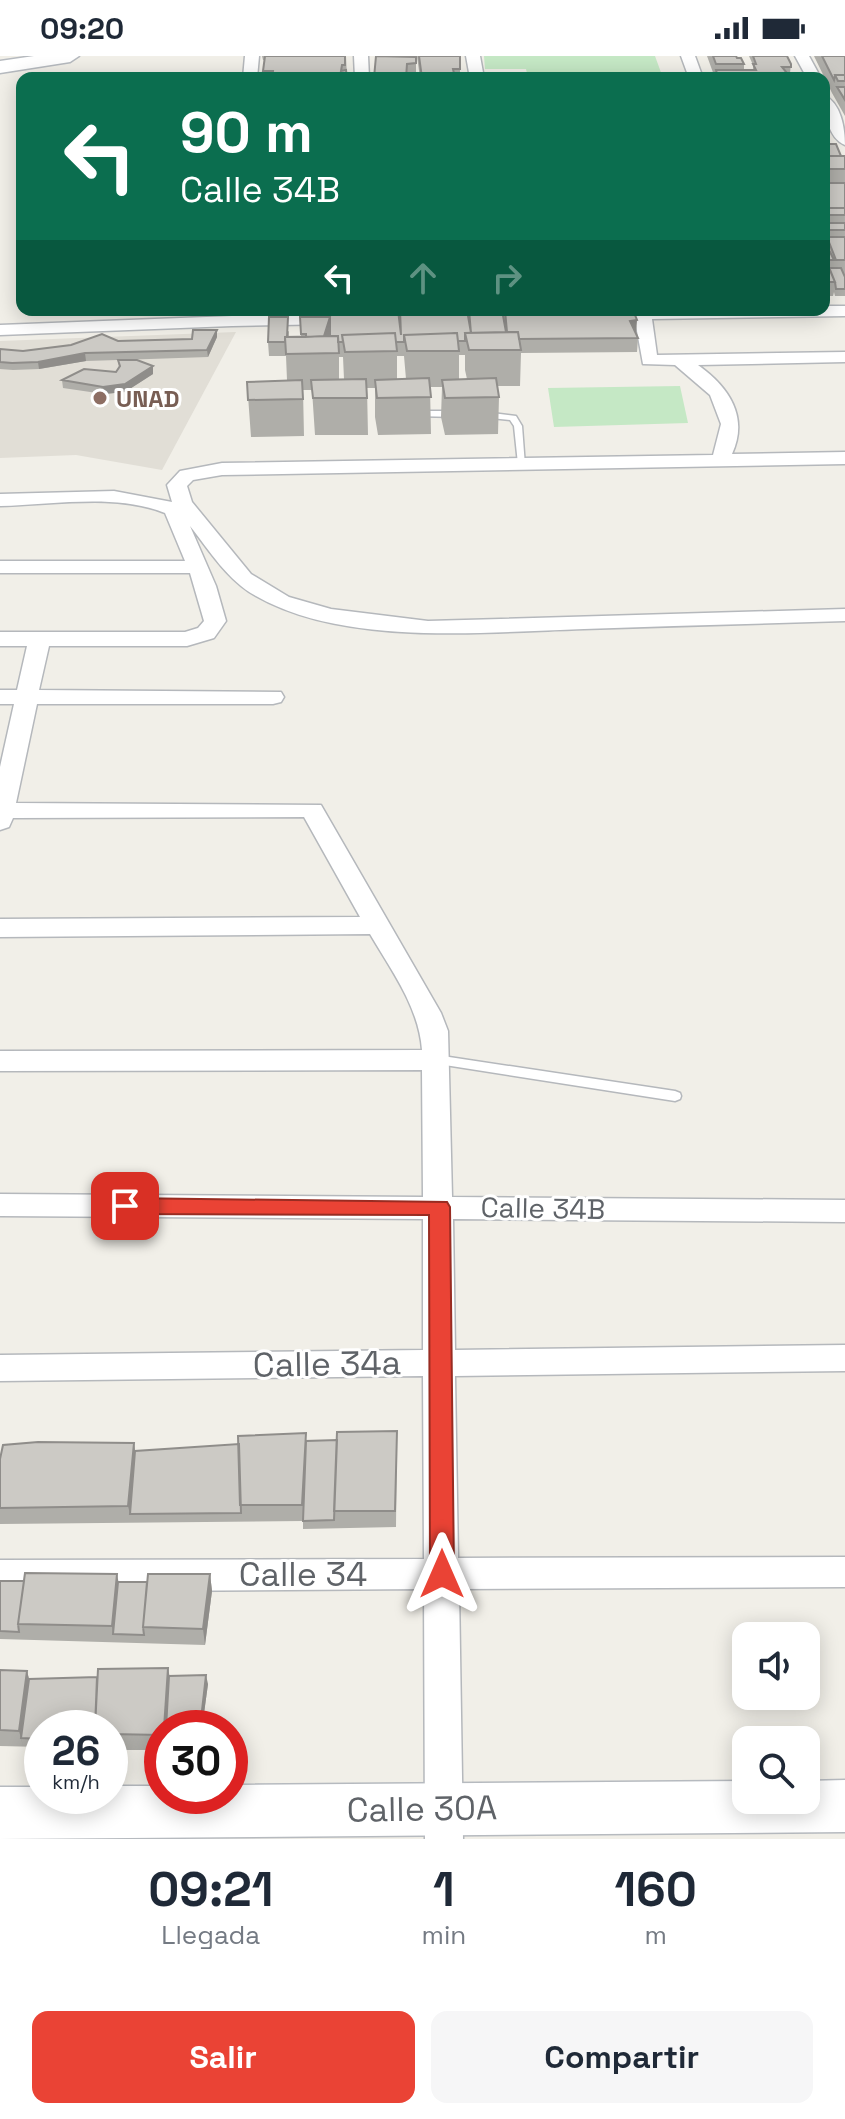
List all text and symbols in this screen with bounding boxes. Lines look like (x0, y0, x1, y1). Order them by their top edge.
text: 09:20 (40, 9, 124, 48)
text: 90 m (180, 97, 313, 168)
icon: left (48, 104, 152, 208)
text: Calle 34B (180, 167, 340, 213)
icon: left (317, 256, 361, 300)
icon: ahead (401, 256, 445, 300)
icon: right (485, 256, 529, 300)
place label: UNAD (116, 383, 179, 414)
marker: UNAD (91, 389, 109, 407)
pin (91, 1172, 159, 1240)
icon: arrive (103, 1184, 147, 1228)
street label: Calle 34B (480, 1189, 606, 1227)
street label: Calle 34a (253, 1341, 401, 1387)
position arrow (400, 1532, 484, 1616)
street label: Calle 34 (239, 1553, 367, 1596)
map controls (732, 1622, 820, 1814)
button: sound (732, 1622, 820, 1710)
speed limit sign: 30 (144, 1710, 248, 1814)
text: 26 (52, 1726, 100, 1777)
button: search (732, 1726, 820, 1814)
text: km/h (52, 1769, 100, 1795)
street label: Calle 30A (346, 1786, 498, 1832)
text: 09:21 (148, 1859, 273, 1920)
text: 1 (433, 1859, 455, 1920)
text: 160 (614, 1859, 697, 1920)
text: Llegada (161, 1918, 260, 1952)
text: min (422, 1918, 466, 1952)
text: m (644, 1918, 667, 1952)
button: Salir (32, 2011, 415, 2103)
button: Compartir (431, 2011, 813, 2103)

